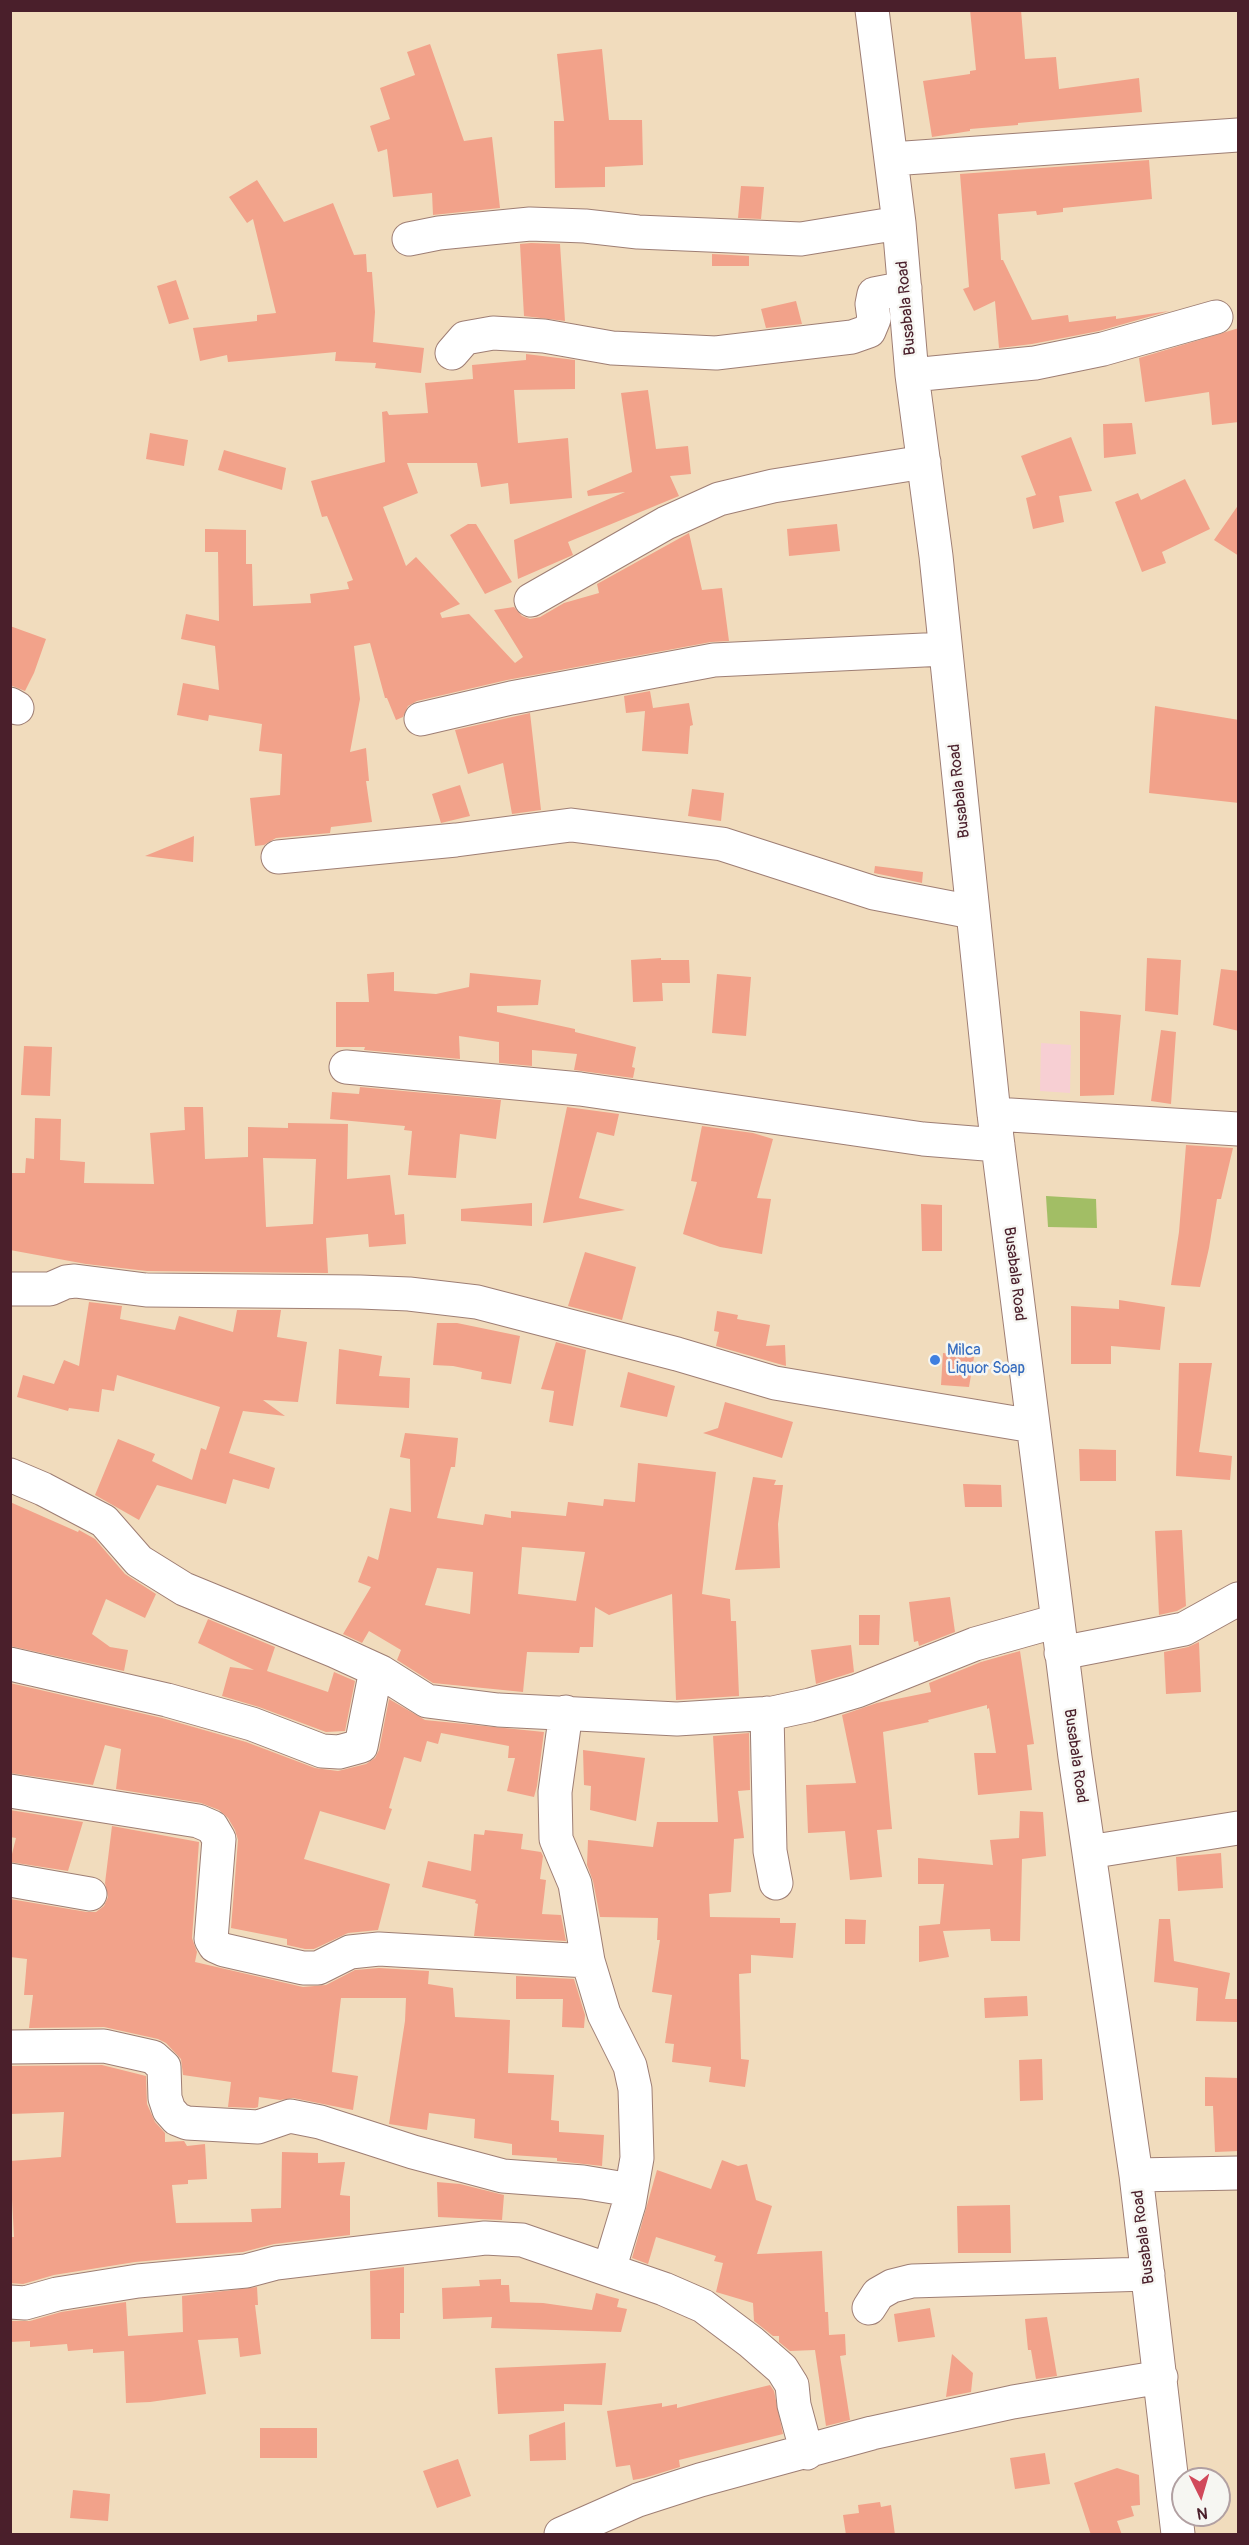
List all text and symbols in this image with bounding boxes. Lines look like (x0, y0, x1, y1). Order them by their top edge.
street label: Busabala Road (893, 260, 921, 356)
street label: Busabala Road (945, 743, 975, 839)
street label: Busabala Road (999, 1226, 1029, 1322)
place label: Milca Liquor Soap (947, 1341, 1025, 1379)
marker: Milca Liquor Soap (928, 1353, 942, 1367)
street label: Busabala Road (1059, 1708, 1091, 1804)
street label: Busabala Road (1129, 2189, 1159, 2285)
north arrow (1171, 2467, 1231, 2527)
text: N (1196, 2503, 1209, 2523)

